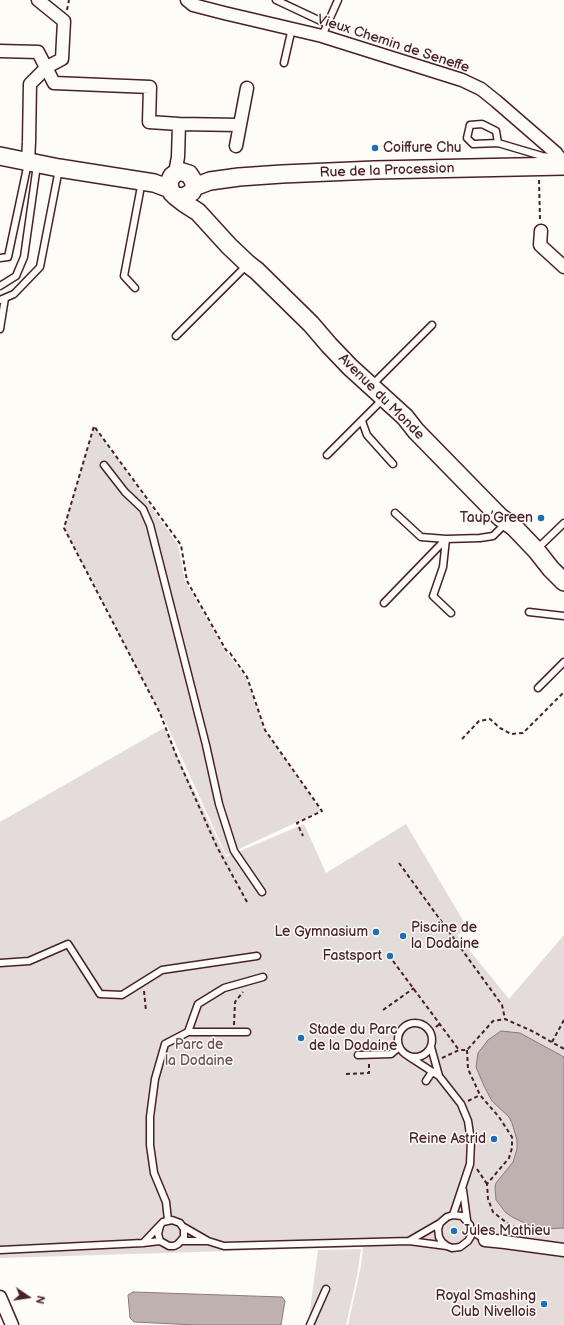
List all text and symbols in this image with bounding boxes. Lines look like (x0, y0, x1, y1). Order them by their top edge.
street label: Vieux Chemin de Seneffe (315, 11, 471, 77)
place label: Coiffure Chu (383, 140, 462, 156)
marker: Coiffure Chu (370, 143, 380, 153)
street label: Rue de la Procession (319, 160, 455, 182)
street label: Avenue du Monde (335, 351, 427, 443)
place label: Taup’Green (460, 510, 533, 526)
marker: Taup’Green (536, 513, 546, 523)
place label: Piscine de la Dodaine (411, 920, 479, 952)
place label: Le Gymnasium (274, 924, 368, 940)
marker: Le Gymnasium (371, 927, 381, 937)
marker: Piscine de la Dodaine (398, 931, 408, 941)
place label: Fastsport (323, 948, 382, 964)
marker: Fastsport (385, 951, 395, 961)
place label: Stade du Parc de la Dodaine (309, 1022, 397, 1054)
marker: Stade du Parc de la Dodaine (296, 1033, 306, 1043)
park label: Parc de la Dodaine (165, 1037, 233, 1070)
place label: Reine Astrid (409, 1131, 486, 1147)
marker: Reine Astrid (489, 1134, 499, 1144)
place label: Jules Mathieu (462, 1223, 551, 1239)
marker: Jules Mathieu (449, 1226, 459, 1236)
north arrow (8, 1277, 48, 1317)
place label: Royal Smashing Club Nivellois (436, 1288, 536, 1320)
text: N (33, 1294, 47, 1305)
marker: Royal Smashing Club Nivellois (539, 1299, 549, 1309)

